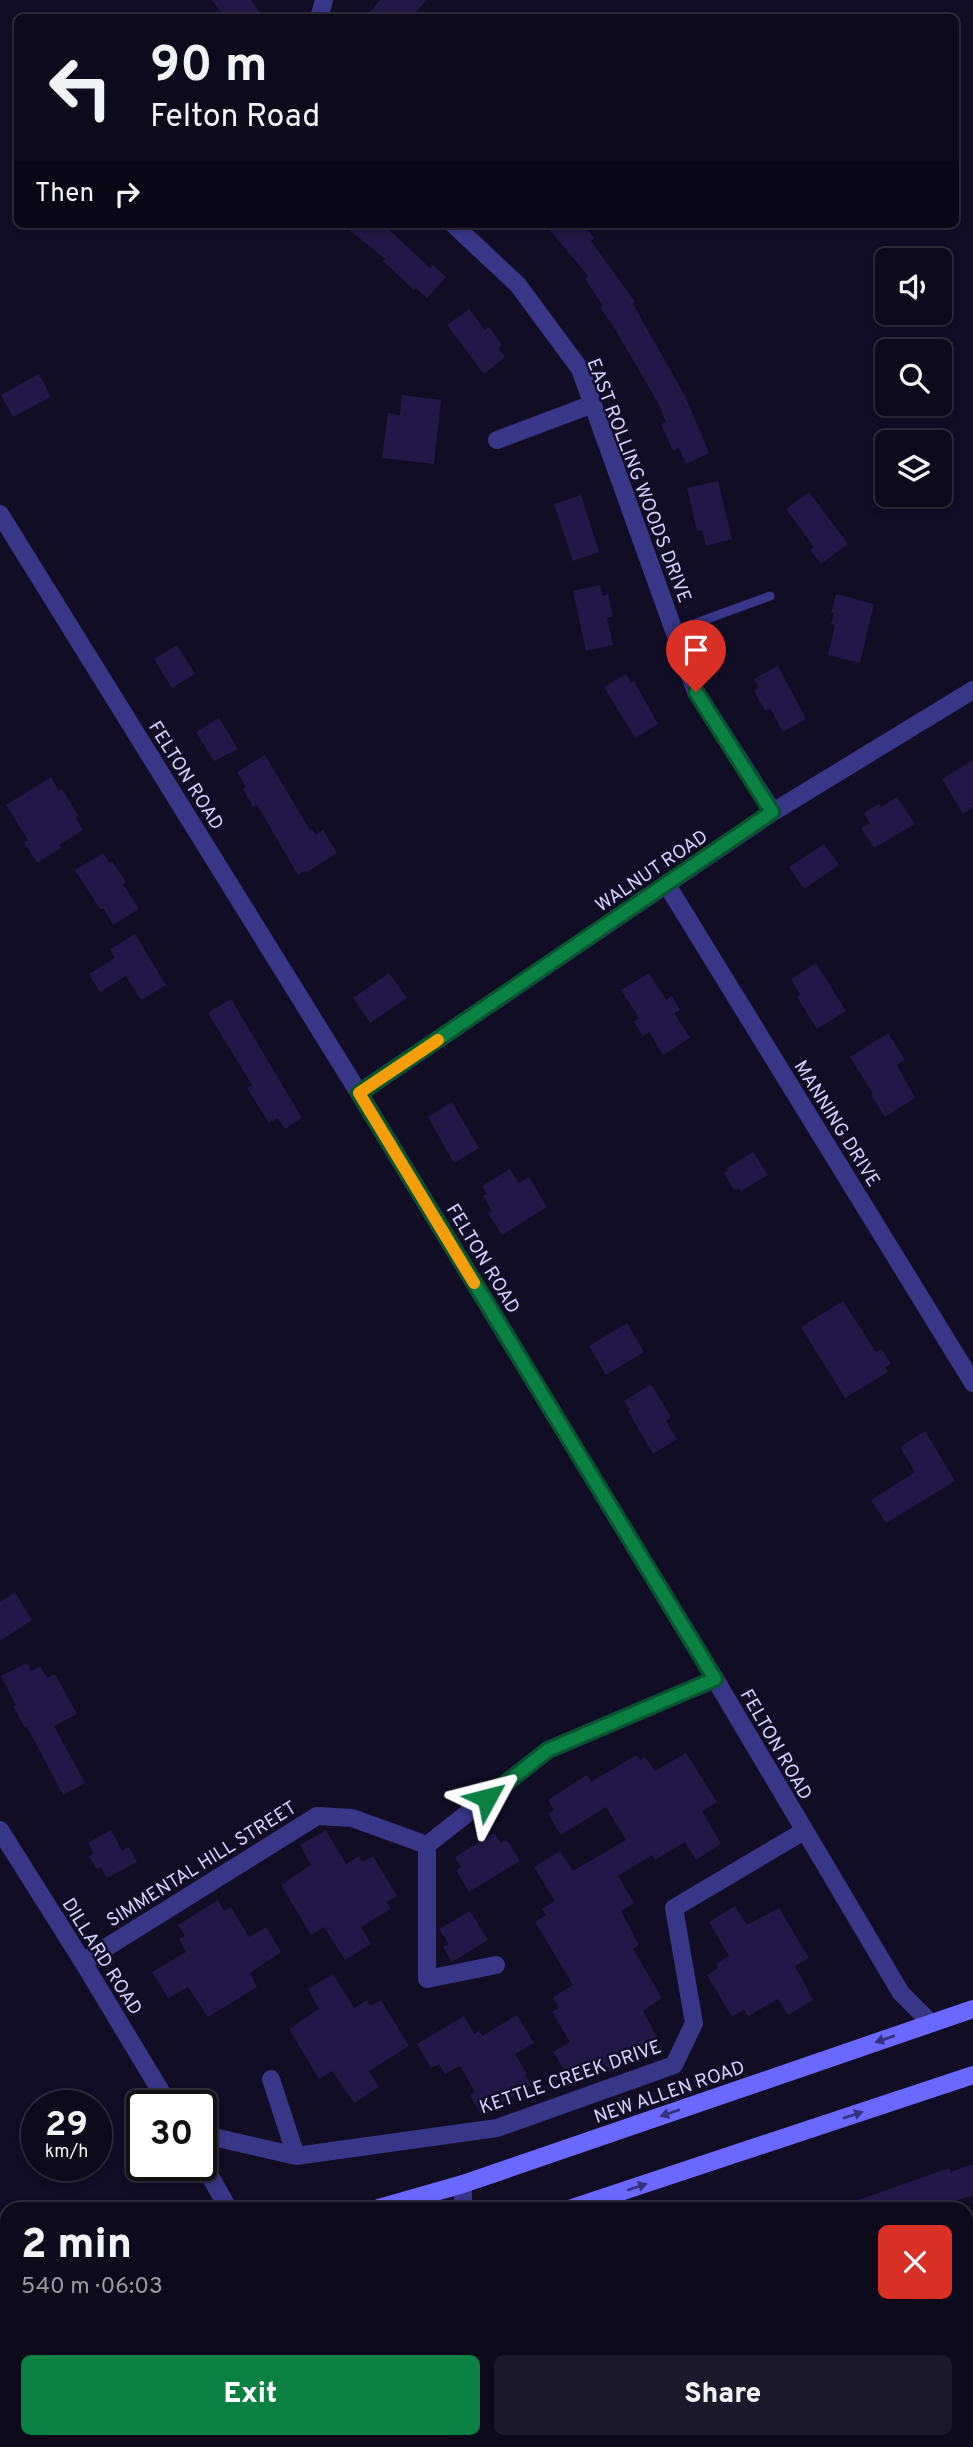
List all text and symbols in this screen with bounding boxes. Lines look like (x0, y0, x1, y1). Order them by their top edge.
text: 90 m (150, 37, 268, 99)
icon: left (35, 42, 126, 133)
text: Felton Road (150, 98, 320, 138)
icon: right (108, 175, 146, 213)
text: Then (35, 178, 94, 211)
map controls (875, 248, 952, 507)
button: sound (875, 248, 952, 325)
button: search (875, 339, 952, 416)
street label: EAST ROLLING WOODS DRIVE (580, 355, 696, 606)
button: layers (875, 430, 952, 507)
pin (666, 620, 726, 692)
icon: arrive (677, 631, 715, 669)
street label: FELTON ROAD (142, 717, 228, 835)
street label: WALNUT ROAD (591, 825, 713, 918)
street label: MANNING DRIVE (788, 1056, 885, 1192)
street label: FELTON ROAD (440, 1200, 525, 1318)
street label: FELTON ROAD (734, 1685, 817, 1805)
position arrow (450, 1761, 524, 1835)
street label: SIMMENTAL HILL STREET (102, 1796, 302, 1933)
street label: DILLARD ROAD (56, 1894, 147, 2020)
one-way arrow (874, 2034, 895, 2045)
street label: KETTLE CREEK DRIVE (476, 2035, 665, 2120)
street label: NEW ALLEN ROAD (591, 2056, 748, 2130)
speed limit sign: 30 (126, 2090, 217, 2181)
text: 29 (45, 2104, 88, 2148)
one-way arrow (659, 2108, 680, 2119)
one-way arrow (842, 2109, 863, 2120)
text: km/h (45, 2141, 88, 2164)
one-way arrow (626, 2181, 647, 2192)
text: 2 min (21, 2220, 132, 2273)
button: close (878, 2225, 952, 2299)
text: 540 m · 06:03 (21, 2273, 163, 2302)
button: Exit (21, 2355, 480, 2435)
button: Share (494, 2355, 952, 2435)

